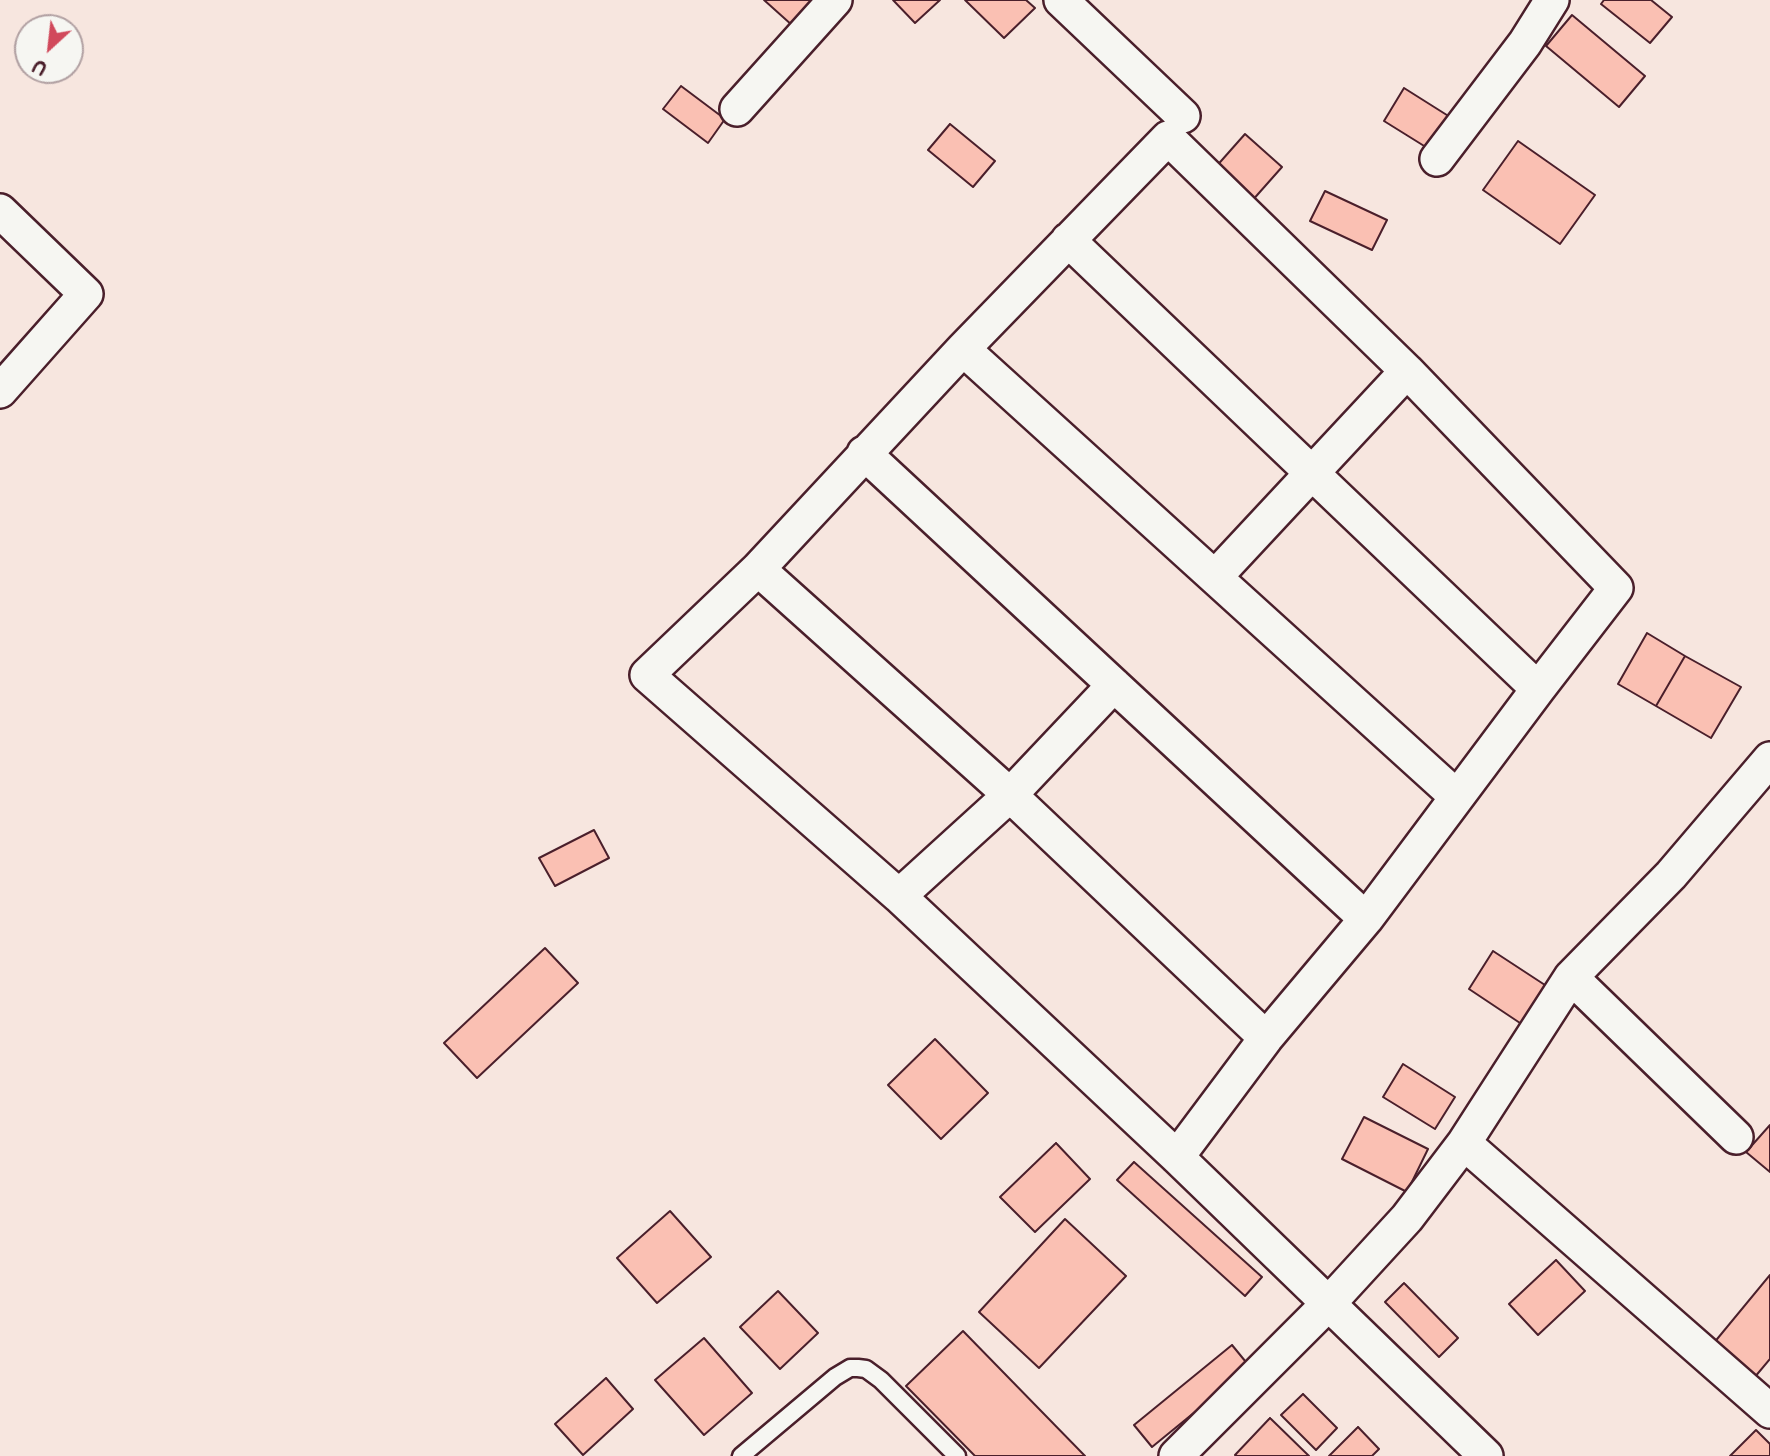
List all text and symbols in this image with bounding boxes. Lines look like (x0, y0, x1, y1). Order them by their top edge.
north arrow (14, 14, 84, 84)
text: U (29, 53, 51, 80)

